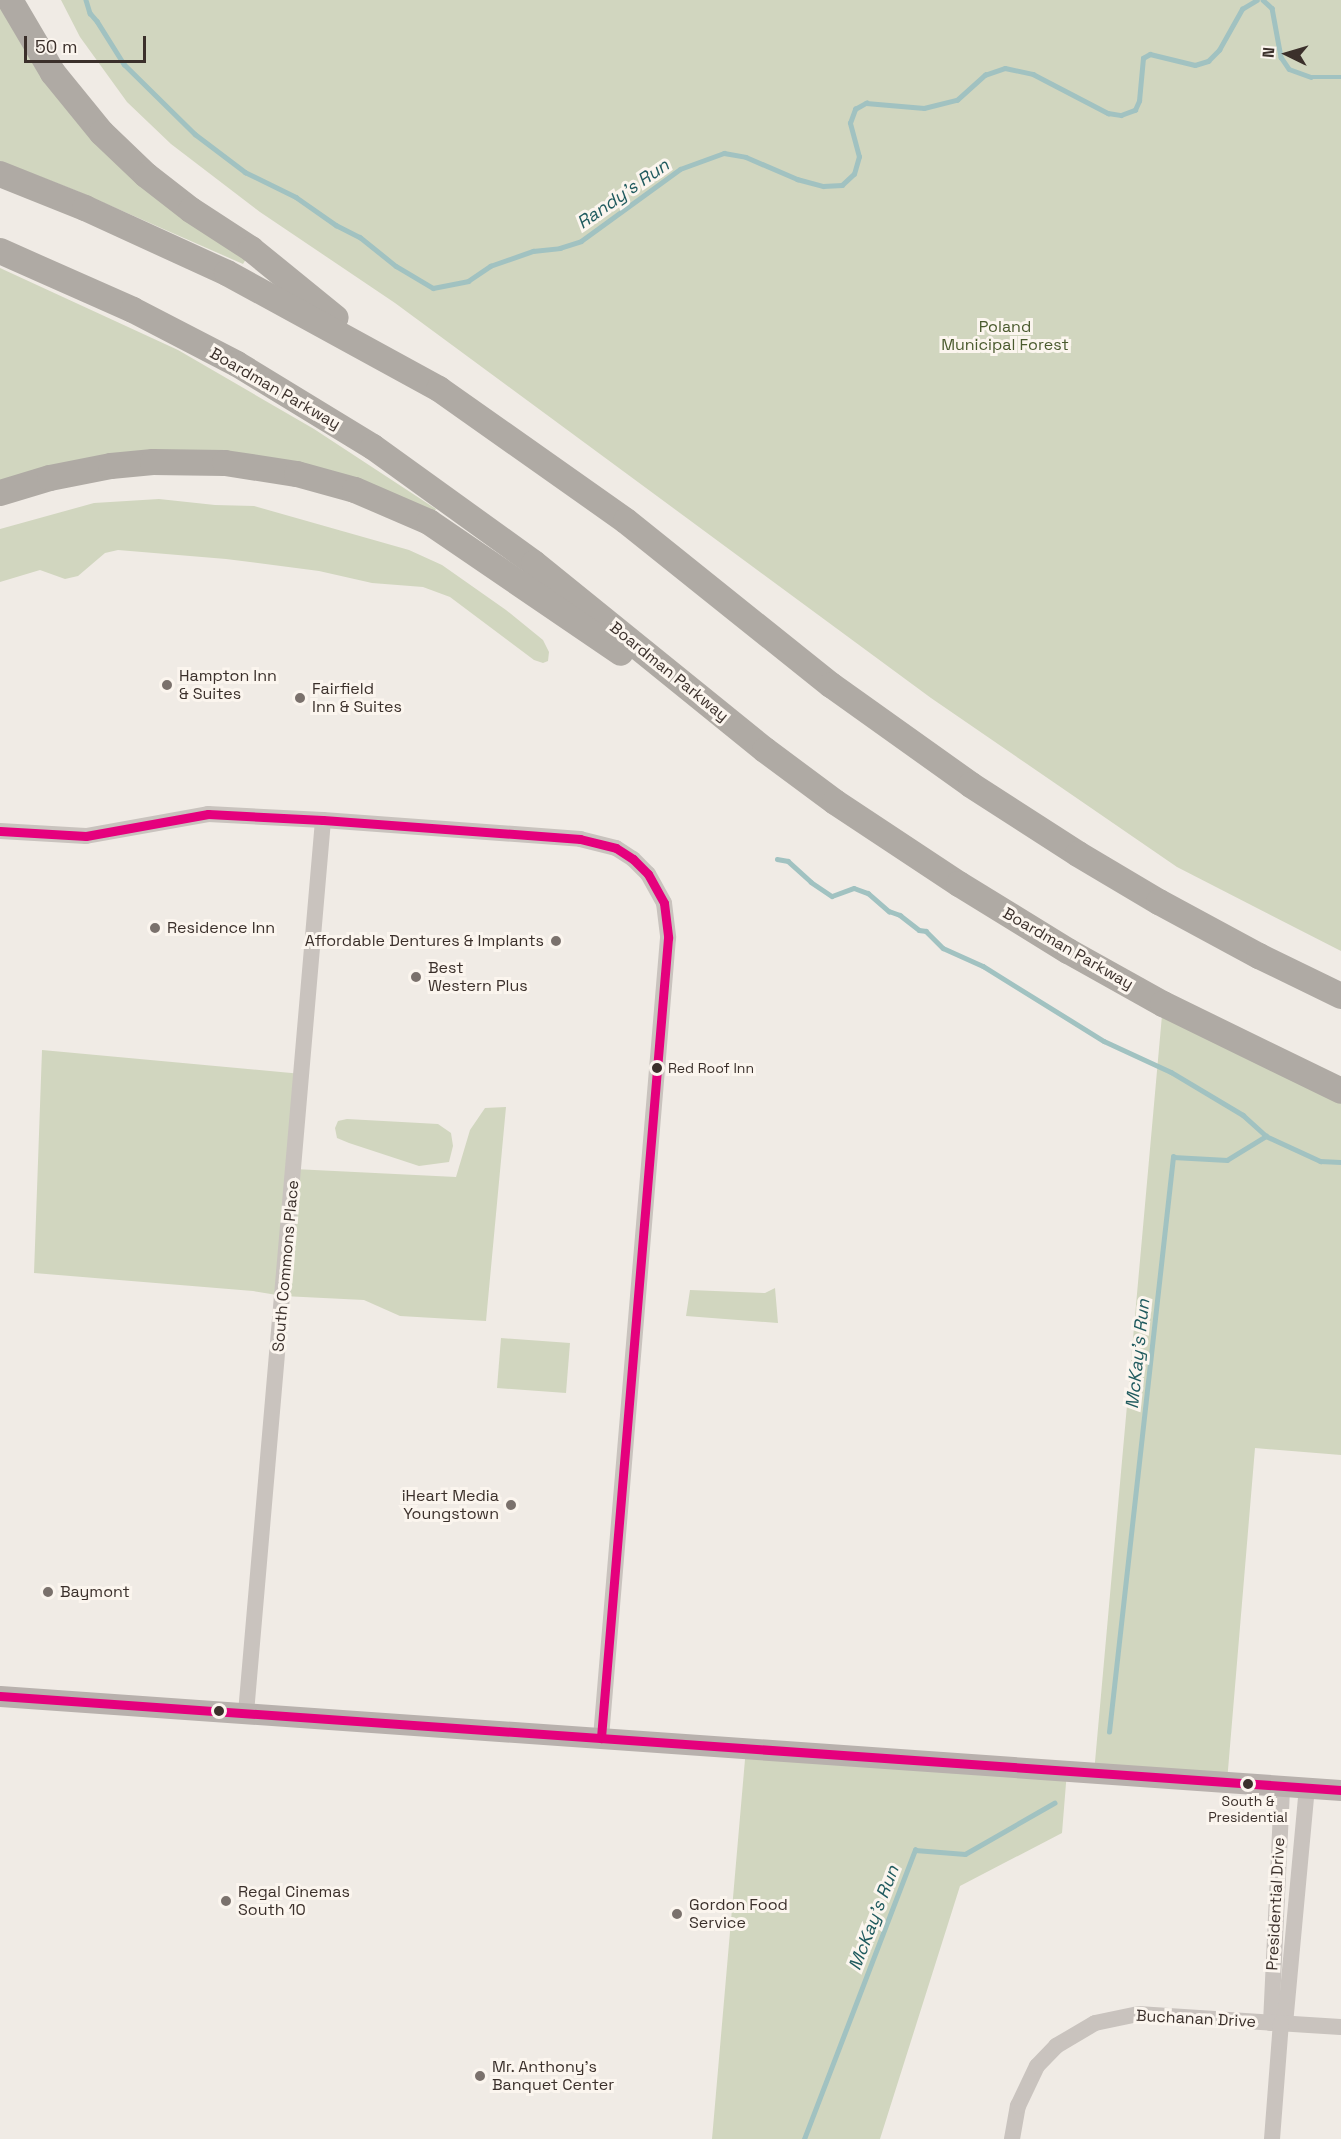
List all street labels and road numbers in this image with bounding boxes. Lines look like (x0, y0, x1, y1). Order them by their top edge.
street label: Boardman Parkway (206, 344, 344, 434)
street label: Boardman Parkway (606, 618, 732, 726)
street label: Boardman Parkway (999, 904, 1137, 994)
street label: South Commons Place (269, 1179, 303, 1353)
street label: Presidential Drive (1263, 1837, 1289, 1971)
street label: Buchanan Drive (1135, 2006, 1257, 2032)

